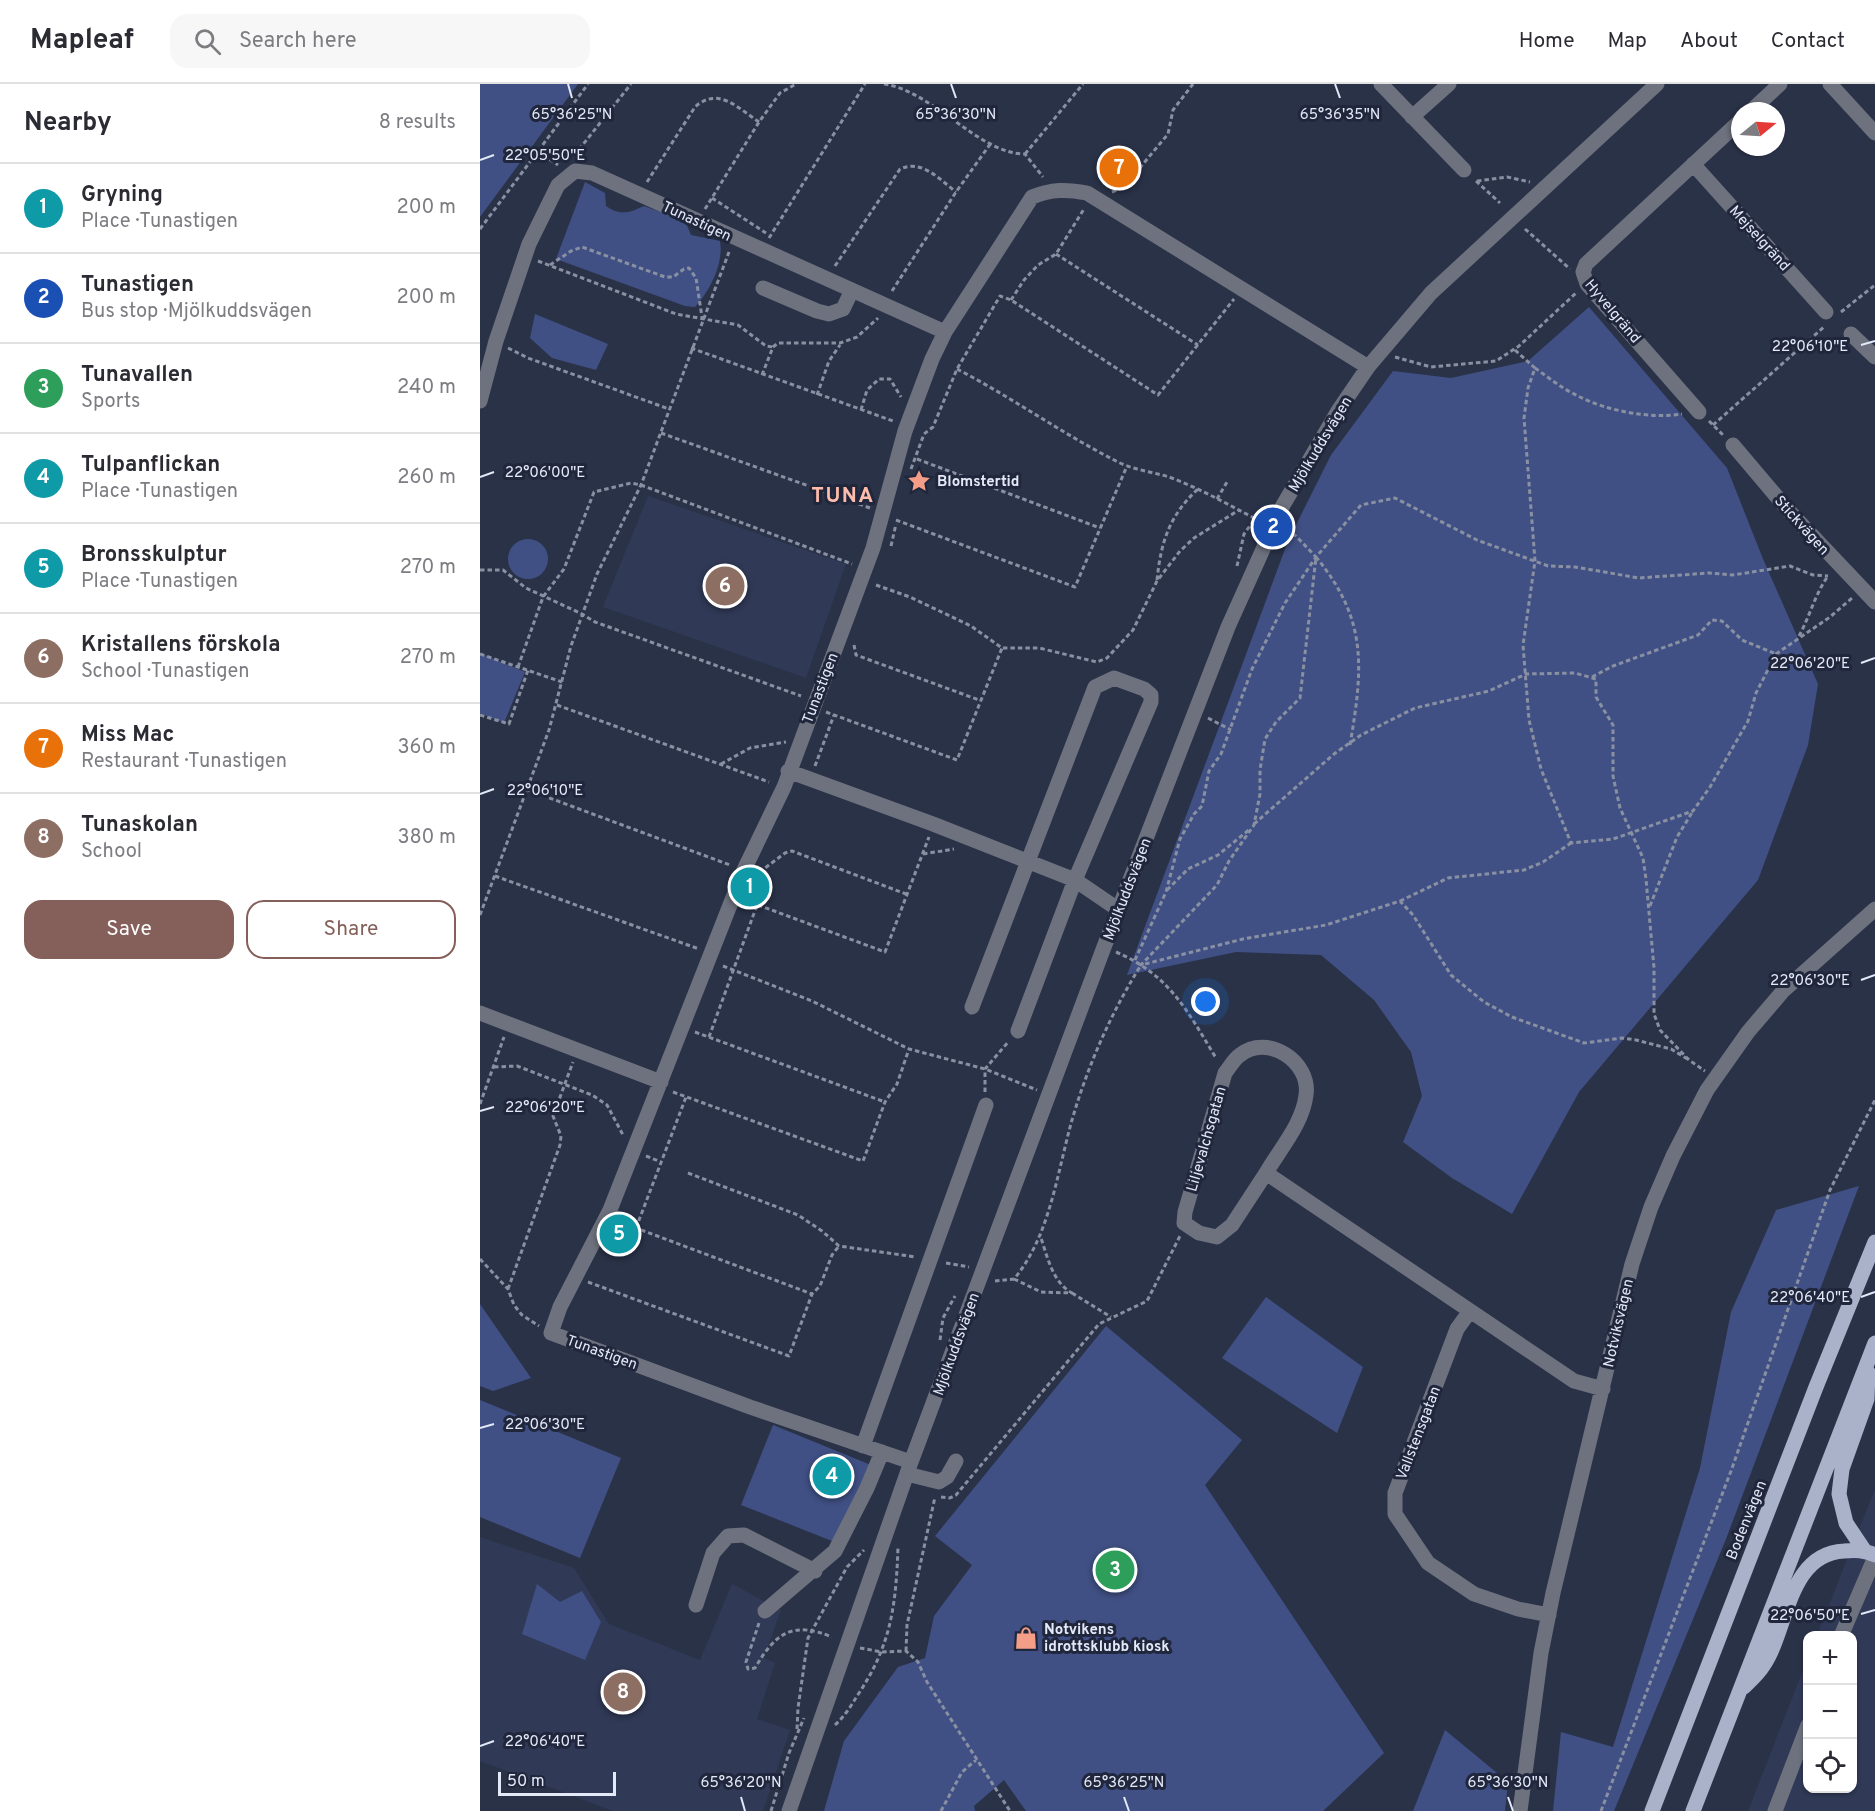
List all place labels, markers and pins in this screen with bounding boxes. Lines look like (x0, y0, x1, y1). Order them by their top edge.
pin: 7 (1100, 146, 1138, 190)
place icon: Blomstertid (906, 468, 932, 494)
place label: Blomstertid (937, 473, 1019, 492)
pin: 2 (1254, 504, 1292, 550)
pin: 6 (706, 564, 744, 608)
pin: 1 (730, 864, 770, 910)
pin: 5 (600, 1212, 638, 1256)
pin: 4 (812, 1454, 852, 1498)
pin: 3 (1096, 1548, 1134, 1592)
place label: Notvikens idrottsklubb kiosk (1044, 1621, 1170, 1657)
shop icon: Notvikens idrottsklubb kiosk (1013, 1625, 1039, 1651)
pin: 8 (604, 1670, 642, 1714)

